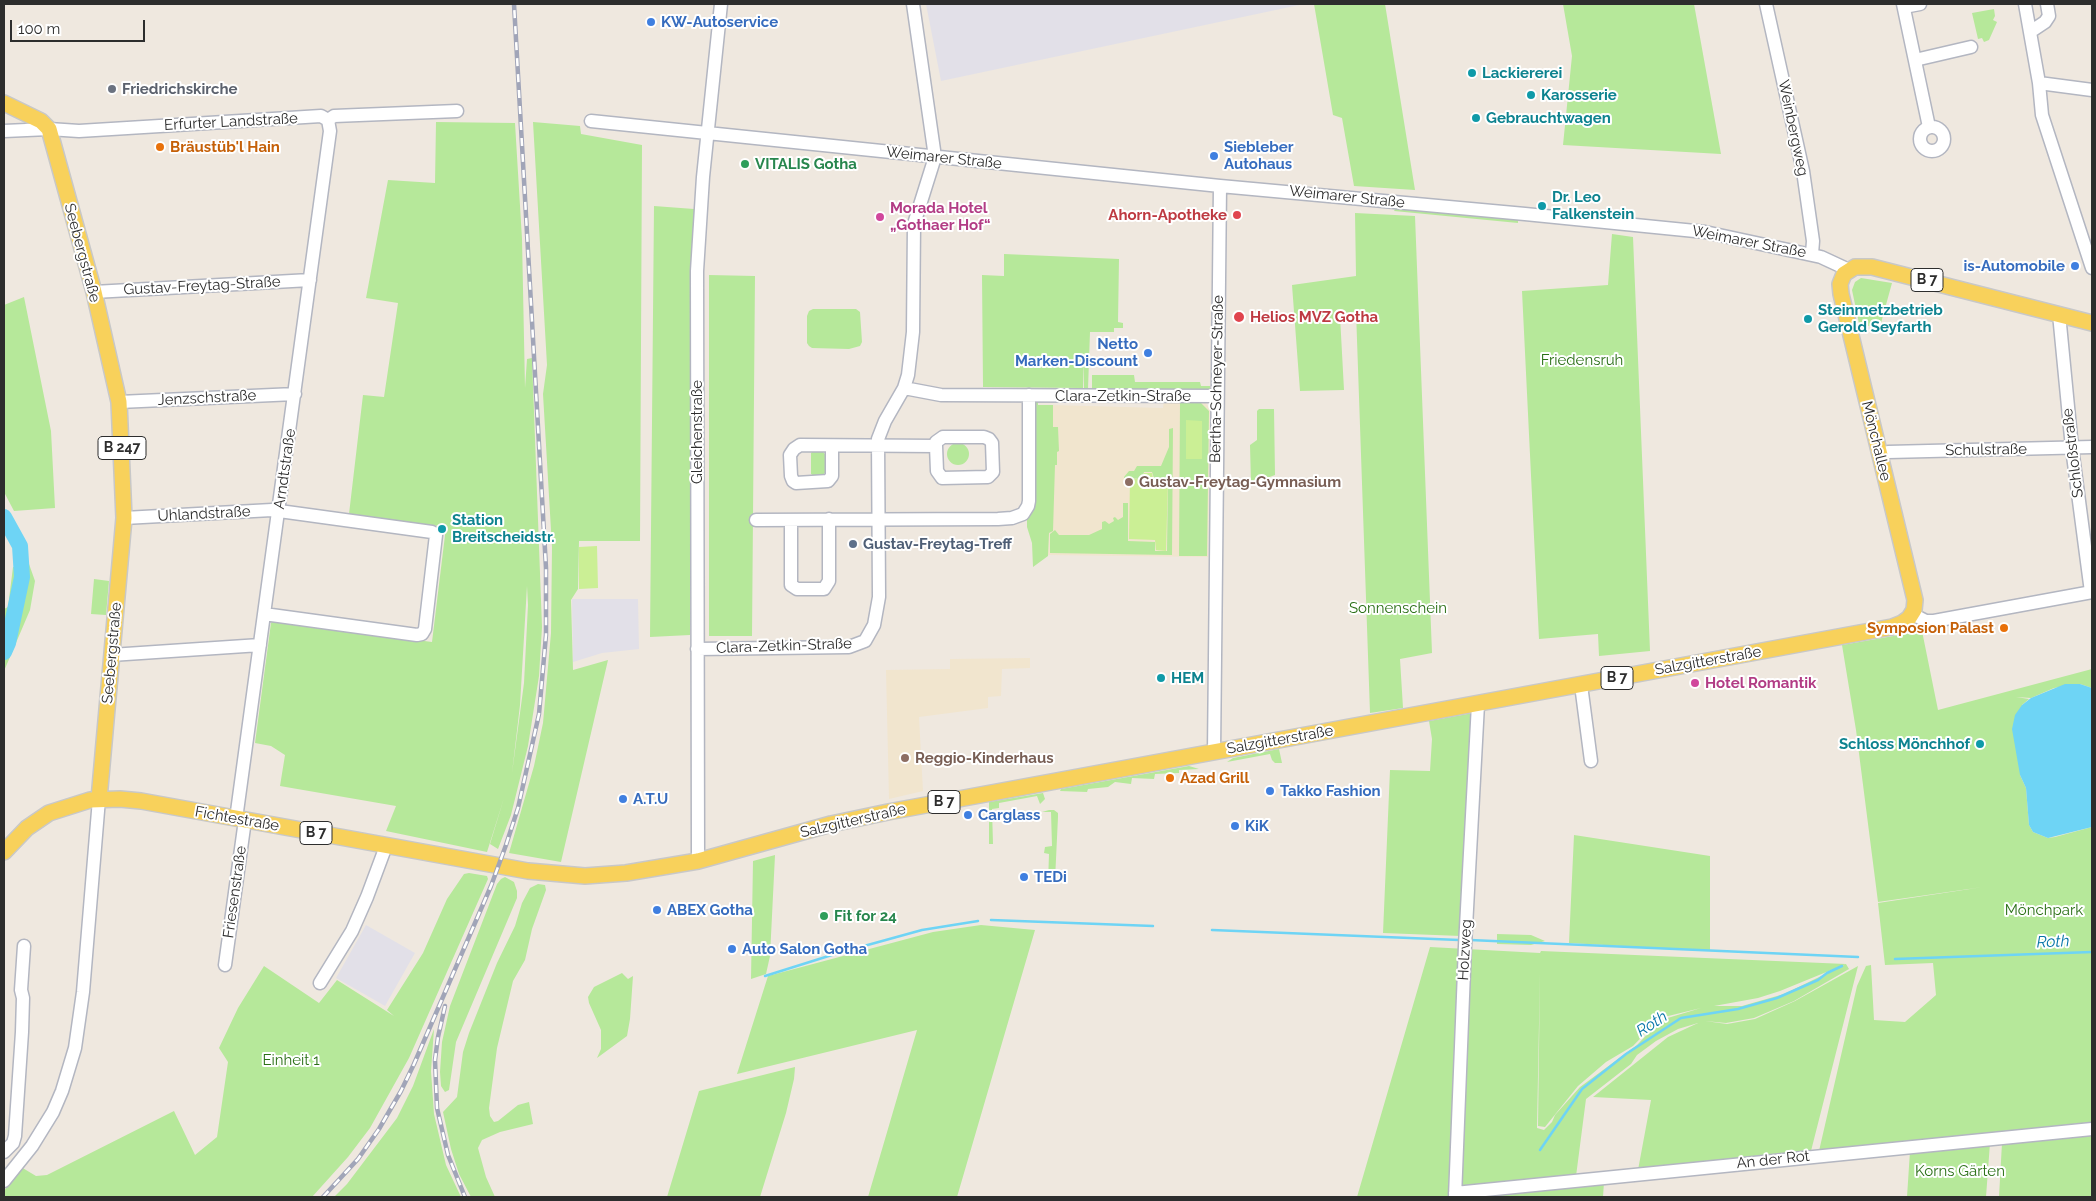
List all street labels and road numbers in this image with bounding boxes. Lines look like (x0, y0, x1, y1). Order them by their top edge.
street label: Weinbergweg (1774, 78, 1812, 178)
street label: Erfurter Landstraße (164, 110, 298, 134)
street label: Weimarer Straße (885, 143, 1003, 173)
street label: Weimarer Straße (1288, 182, 1406, 212)
street label: Seebergstraße (60, 201, 104, 305)
street label: Weimarer Straße (1690, 222, 1808, 262)
road number: B 7 (1911, 268, 1943, 292)
street label: Gustav-Freytag-Straße (123, 273, 281, 299)
street label: Bertha-Schneyer-Straße (1207, 295, 1227, 463)
street label: Gleichenstraße (688, 380, 706, 484)
street label: Jenzschstraße (157, 386, 257, 410)
street label: Clara-Zetkin-Straße (1055, 387, 1191, 405)
street label: Mönchallee (1857, 399, 1895, 483)
street label: Schloßstraße (2059, 407, 2087, 499)
street label: Arndtstraße (270, 428, 300, 510)
road number: B 247 (98, 436, 146, 459)
street label: Schulstraße (1945, 440, 2027, 460)
street label: Uhlandstraße (157, 503, 251, 525)
street label: Seebergstraße (99, 601, 125, 705)
street label: Clara-Zetkin-Straße (716, 635, 852, 657)
street label: Salzgitterstraße (1653, 643, 1763, 679)
road number: B 7 (1601, 666, 1633, 690)
street label: Salzgitterstraße (1225, 722, 1335, 758)
road number: B 7 (928, 790, 960, 814)
street label: Salzgitterstraße (798, 800, 908, 842)
street label: Fichtestraße (193, 803, 281, 835)
road number: B 7 (300, 821, 332, 844)
street label: Friesenstraße (220, 845, 250, 939)
street label: Holzweg (1454, 919, 1476, 981)
street label: An der Rot (1736, 1147, 1810, 1173)

